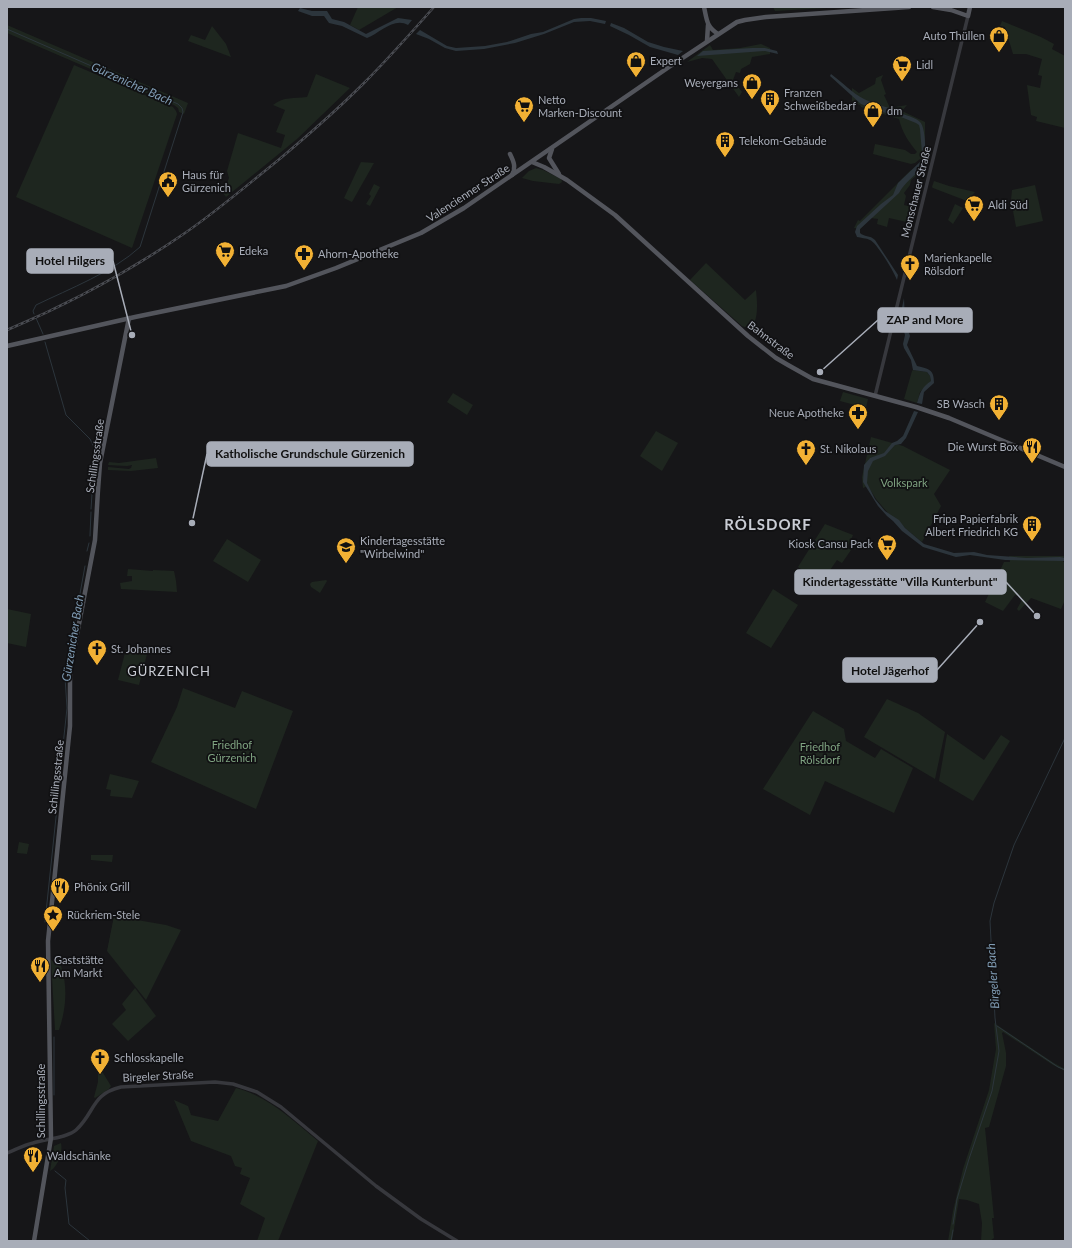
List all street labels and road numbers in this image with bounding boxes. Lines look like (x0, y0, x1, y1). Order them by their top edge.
street label: Monschauer Straße (898, 145, 933, 239)
street label: Valencienner Straße (424, 161, 512, 224)
street label: Bahnstraße (745, 318, 797, 361)
street label: Schillingsstraße (83, 418, 106, 494)
street label: Schillingsstraße (45, 739, 66, 815)
street label: Schillingsstraße (34, 1063, 47, 1138)
street label: Birgeler Straße (122, 1067, 194, 1084)

